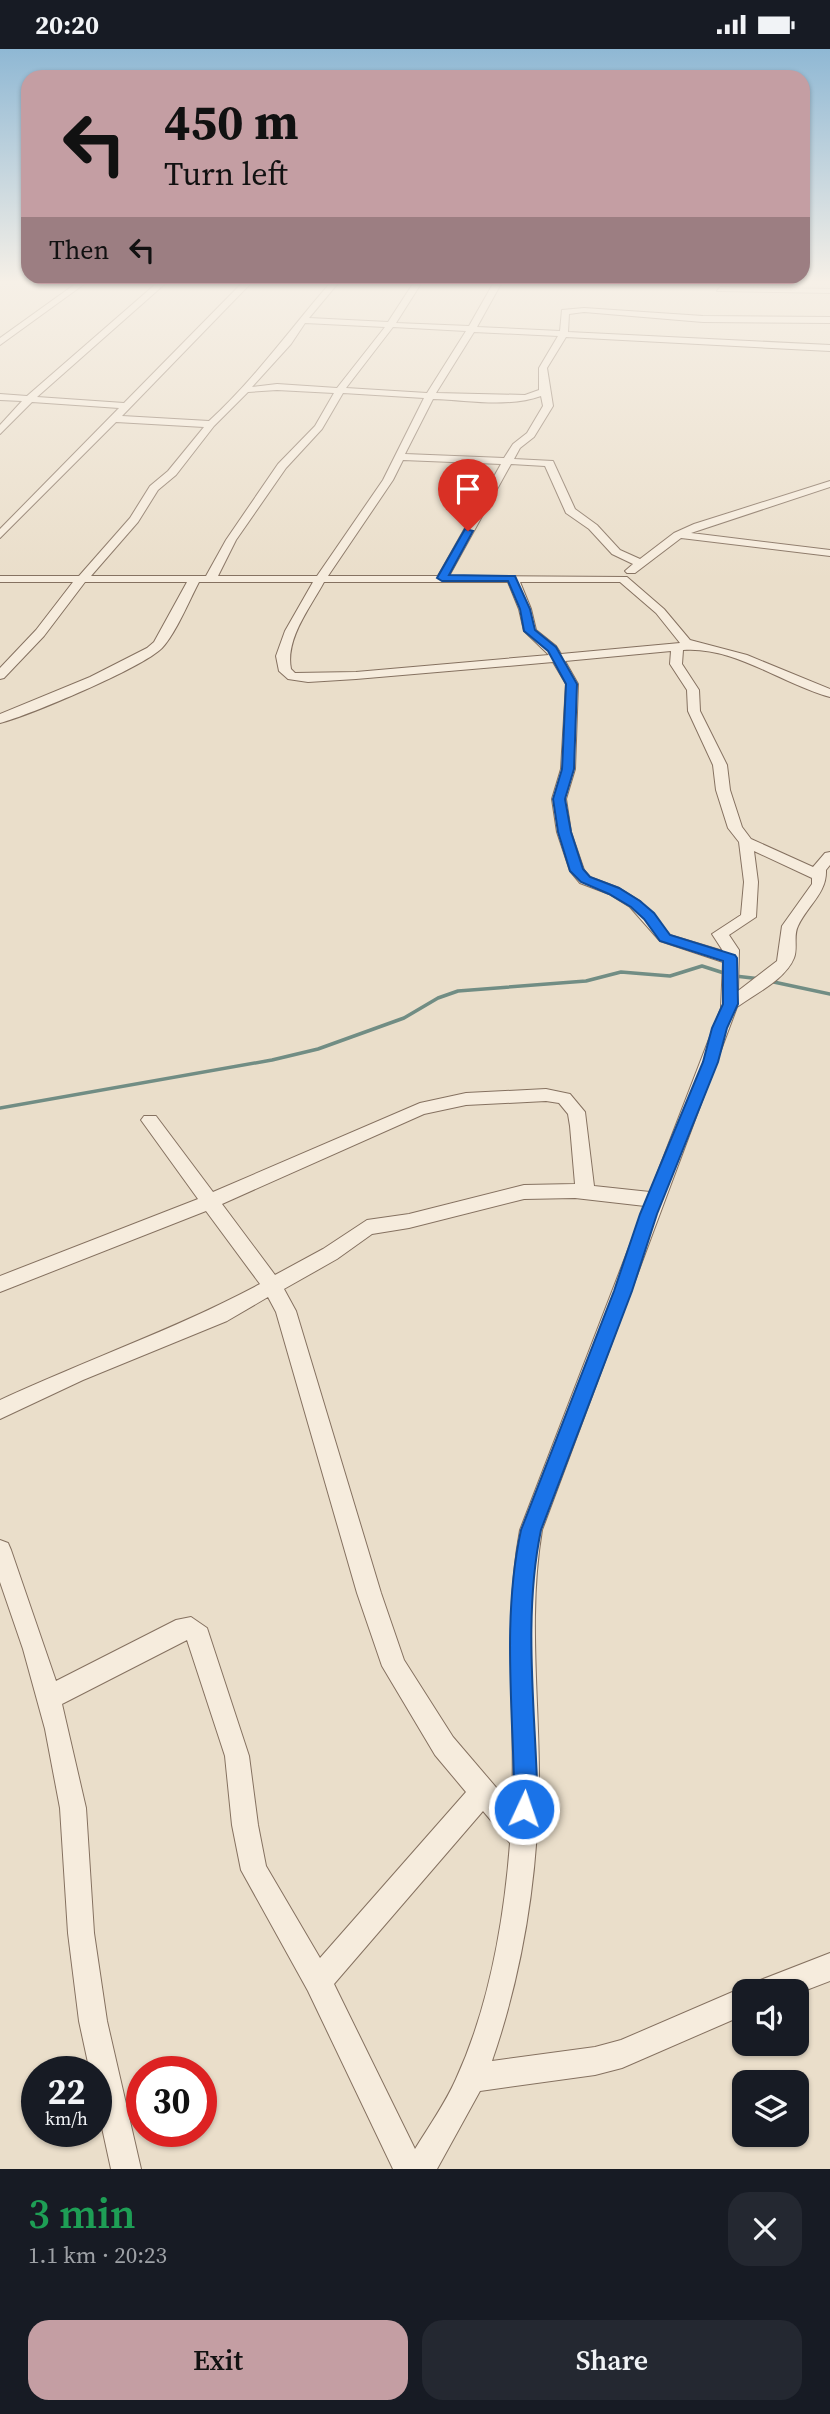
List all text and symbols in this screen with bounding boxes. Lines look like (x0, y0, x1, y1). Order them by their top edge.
text: 20:20 (35, 7, 99, 43)
text: 450 m (164, 88, 299, 155)
icon: left (49, 98, 140, 189)
text: Turn left (164, 152, 288, 196)
icon: left (123, 231, 161, 269)
text: Then (49, 232, 109, 268)
pin (438, 459, 498, 531)
icon: arrive (449, 470, 487, 508)
position arrow (487, 1772, 561, 1846)
map controls (732, 1979, 809, 2147)
button: sound (732, 1979, 809, 2056)
speed limit sign: 30 (126, 2056, 217, 2147)
text: 22 (48, 2068, 85, 2116)
button: layers (732, 2070, 809, 2147)
text: km/h (45, 2106, 88, 2131)
text: 3 min (28, 2184, 136, 2242)
button: close (728, 2192, 802, 2266)
text: 1.1 km · 20:23 (28, 2239, 167, 2271)
button: Exit (28, 2320, 408, 2400)
button: Share (422, 2320, 802, 2400)

